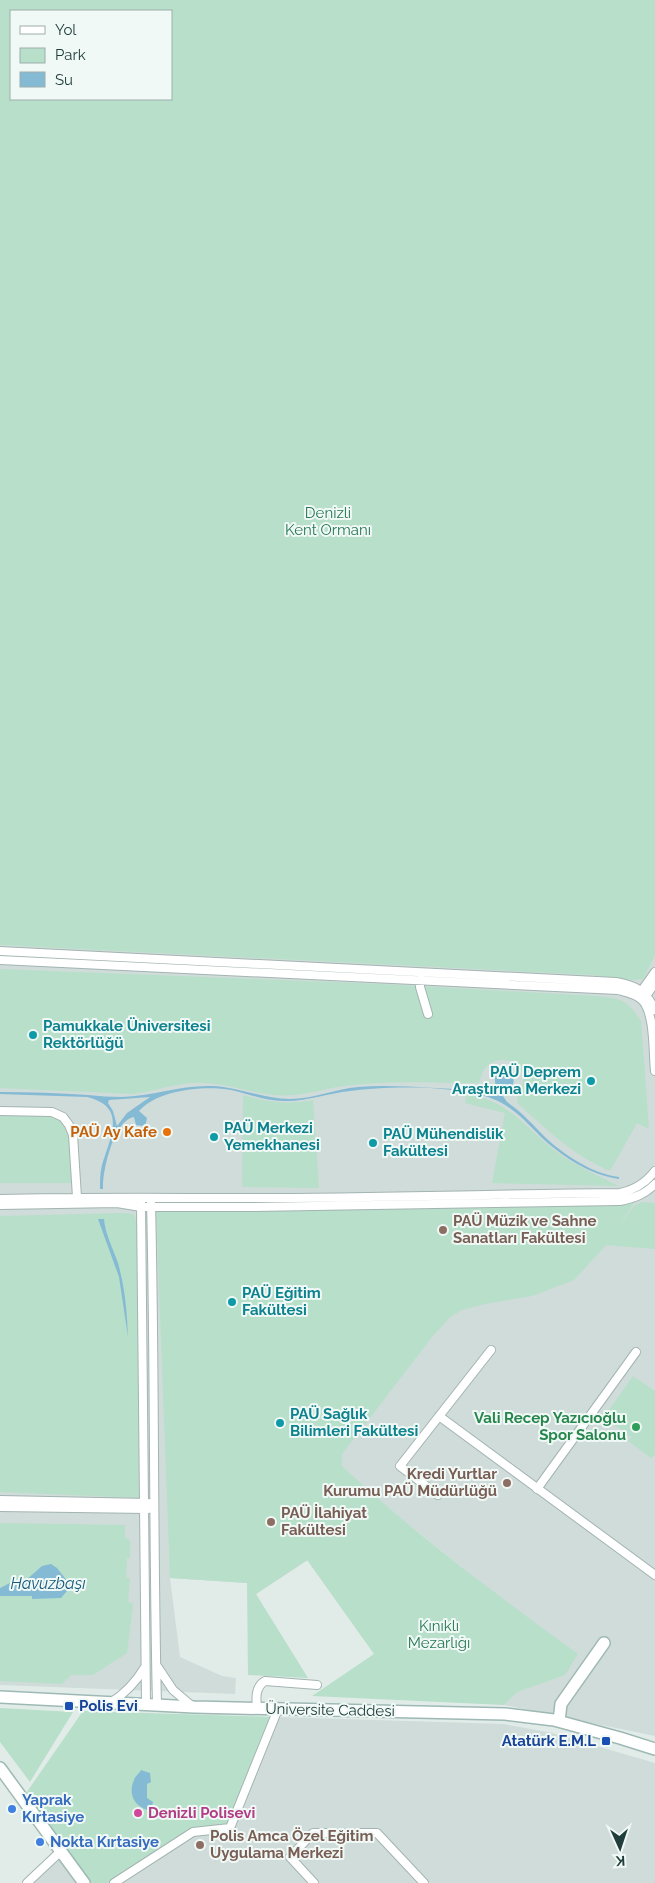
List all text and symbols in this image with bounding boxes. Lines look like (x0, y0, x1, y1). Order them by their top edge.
legend (10, 10, 172, 100)
text: Yol (55, 21, 77, 39)
text: Park (55, 46, 86, 64)
text: Su (55, 71, 73, 89)
park label: Denizli Kent Ormanı (285, 504, 371, 539)
place label: Pamukkale Üniversitesi Rektörlüğü (43, 1017, 211, 1052)
marker: Pamukkale Üniversitesi Rektörlüğü (27, 1029, 39, 1041)
place label: PAÜ Deprem Araştırma Merkezi (452, 1063, 581, 1098)
marker: PAÜ Deprem Araştırma Merkezi (585, 1075, 597, 1087)
place label: PAÜ Merkezi Yemekhanesi (224, 1119, 320, 1154)
place label: PAÜ Ay Kafe (70, 1123, 157, 1141)
place label: PAÜ Mühendislik Fakültesi (383, 1125, 504, 1160)
marker: PAÜ Ay Kafe (161, 1126, 173, 1138)
marker: PAÜ Merkezi Yemekhanesi (208, 1131, 220, 1143)
marker: PAÜ Mühendislik Fakültesi (367, 1137, 379, 1149)
place label: PAÜ Müzik ve Sahne Sanatları Fakültesi (453, 1212, 597, 1247)
marker: PAÜ Müzik ve Sahne Sanatları Fakültesi (437, 1224, 449, 1236)
place label: PAÜ Eğitim Fakültesi (242, 1284, 321, 1319)
marker: PAÜ Eğitim Fakültesi (226, 1296, 238, 1308)
place label: PAÜ Sağlık Bilimleri Fakültesi (290, 1405, 418, 1440)
place label: Vali Recep Yazıcıoğlu Spor Salonu (474, 1409, 626, 1444)
marker: PAÜ Sağlık Bilimleri Fakültesi (274, 1417, 286, 1429)
marker: Vali Recep Yazıcıoğlu Spor Salonu (630, 1421, 642, 1433)
place label: Kredi Yurtlar Kurumu PAÜ Müdürlüğü (323, 1465, 497, 1500)
marker: Kredi Yurtlar Kurumu PAÜ Müdürlüğü (501, 1477, 513, 1489)
place label: PAÜ İlahiyat Fakültesi (281, 1504, 367, 1539)
marker: PAÜ İlahiyat Fakültesi (265, 1516, 277, 1528)
water label: Havuzbaşı (10, 1574, 86, 1593)
park label: Kınıklı Mezarlığı (408, 1617, 470, 1652)
place label: Polis Evi (79, 1697, 138, 1715)
street label: Üniversite Caddesi (265, 1699, 395, 1720)
marker: Polis Evi (63, 1700, 75, 1712)
place label: Atatürk E.M.L (502, 1732, 596, 1750)
marker: Atatürk E.M.L (600, 1735, 612, 1747)
place label: Yaprak Kırtasiye (22, 1791, 84, 1826)
marker: Yaprak Kırtasiye (6, 1803, 18, 1815)
place label: Denizli Polisevi (148, 1804, 255, 1822)
marker: Denizli Polisevi (132, 1807, 144, 1819)
north arrow (595, 1823, 645, 1873)
place label: Polis Amca Özel Eğitim Uygulama Merkezi (210, 1827, 373, 1862)
place label: Nokta Kırtasiye (50, 1833, 159, 1851)
marker: Nokta Kırtasiye (34, 1836, 46, 1848)
marker: Polis Amca Özel Eğitim Uygulama Merkezi (194, 1839, 206, 1851)
text: K (615, 1853, 626, 1869)

